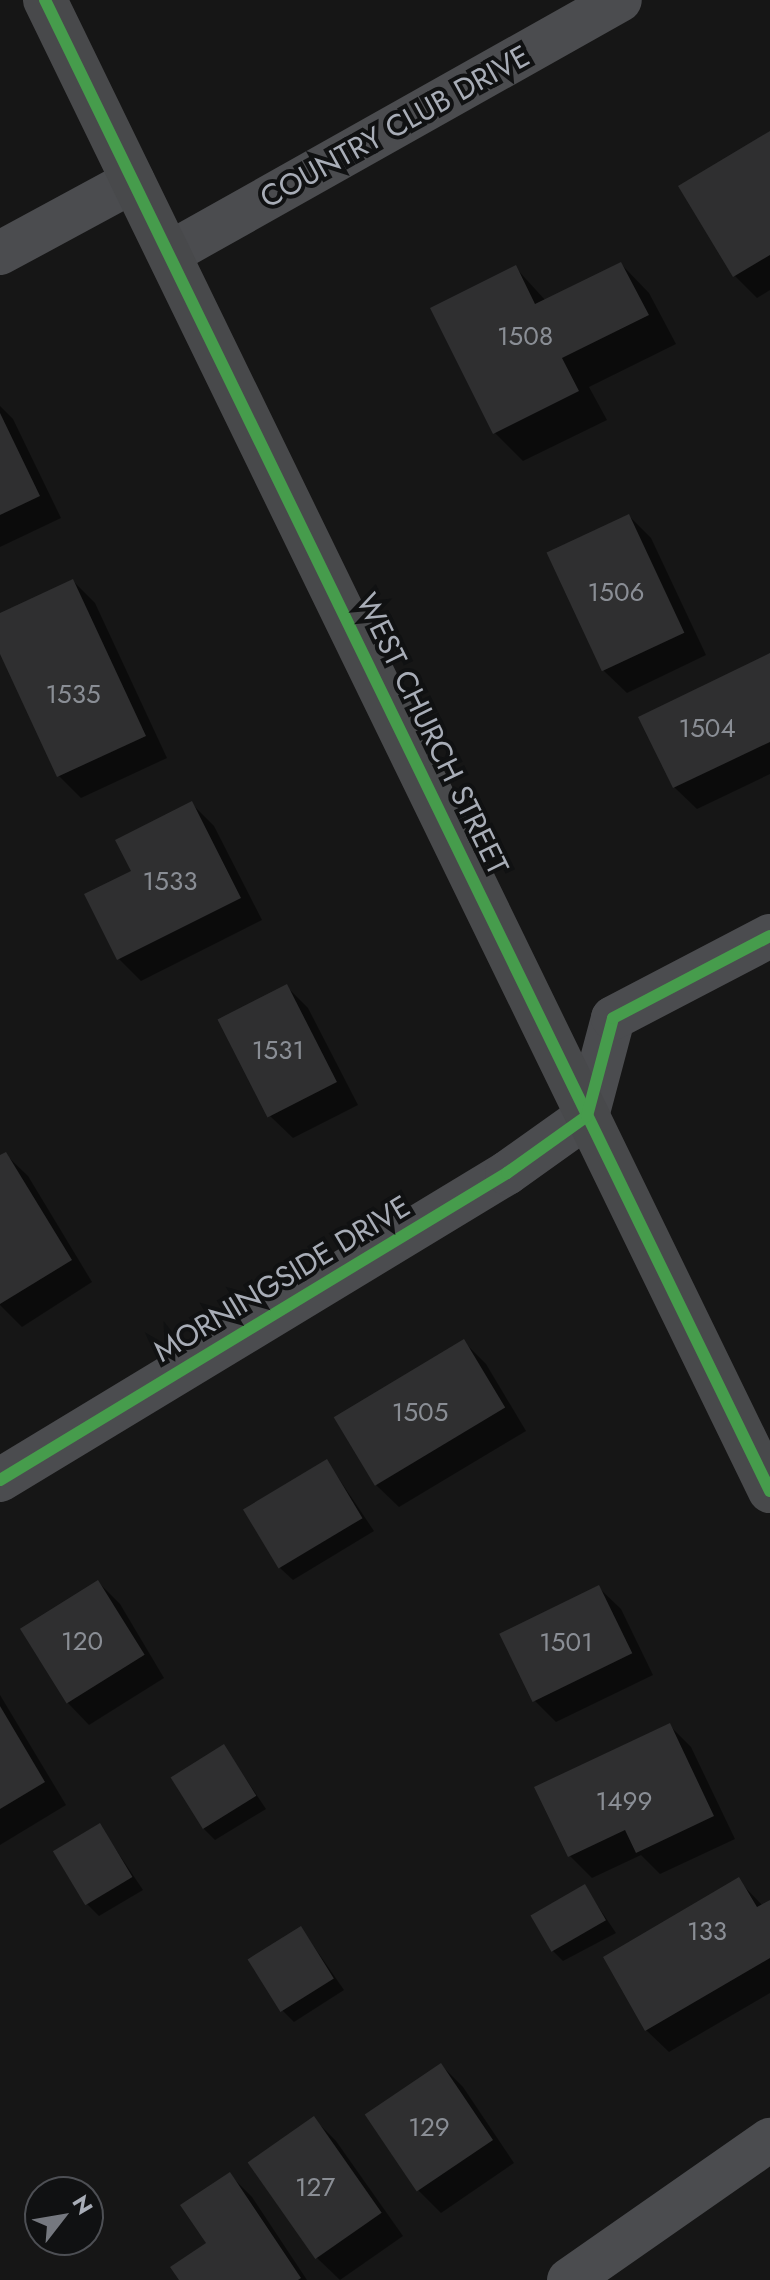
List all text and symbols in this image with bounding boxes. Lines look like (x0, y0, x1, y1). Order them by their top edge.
street label: COUNTRY CLUB DRIVE (254, 38, 536, 216)
house number: 1508 (497, 321, 553, 353)
house number: 1506 (588, 577, 644, 609)
street label: WEST CHURCH STREET (348, 588, 516, 880)
house number: 1535 (45, 679, 101, 711)
house number: 1504 (678, 713, 736, 745)
house number: 1533 (143, 866, 197, 898)
house number: 1531 (252, 1035, 304, 1067)
street label: MORNINGSIDE DRIVE (147, 1188, 417, 1370)
house number: 1505 (392, 1397, 448, 1429)
house number: 120 (61, 1626, 103, 1658)
house number: 1501 (539, 1627, 593, 1659)
house number: 1499 (596, 1786, 652, 1818)
house number: 133 (687, 1916, 727, 1948)
house number: 129 (408, 2112, 450, 2144)
house number: 127 (295, 2172, 335, 2204)
north arrow (24, 2176, 104, 2256)
text: N (65, 2189, 101, 2220)

